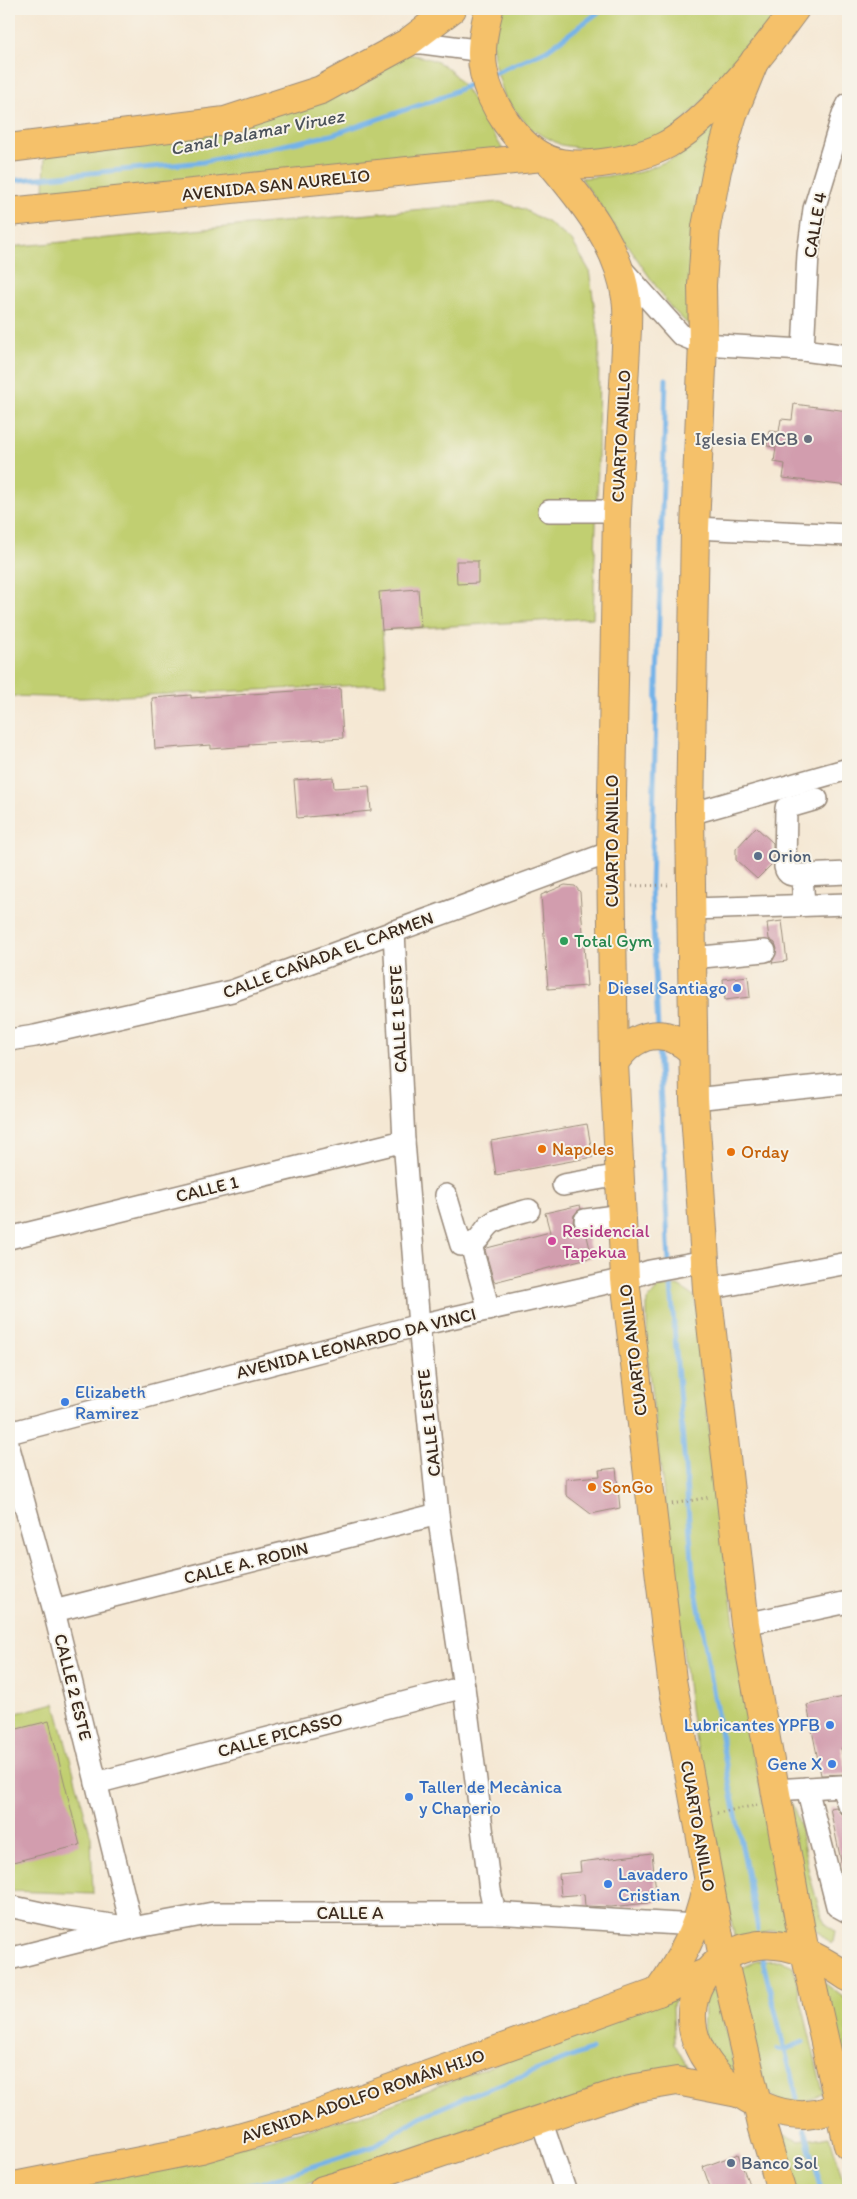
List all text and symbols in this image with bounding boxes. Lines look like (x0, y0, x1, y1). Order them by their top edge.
water label: Canal Palamar Viruez (168, 104, 347, 160)
street label: AVENIDA SAN AURELIO (181, 164, 371, 206)
street label: CALLE 4 (798, 190, 832, 260)
street label: CUARTO ANILLO (607, 369, 635, 503)
place label: Iglesia EMCB (695, 428, 798, 450)
marker: Iglesia EMCB (802, 433, 814, 445)
street label: CUARTO ANILLO (601, 775, 623, 907)
place label: Orion (768, 845, 812, 867)
marker: Orion (752, 850, 764, 862)
street label: CALLE CAÑADA EL CARMEN (220, 907, 436, 1003)
place label: Total Gym (574, 930, 652, 952)
marker: Total Gym (558, 935, 570, 947)
street label: CALLE 1 ESTE (384, 964, 412, 1073)
place label: Diesel Santiago (607, 977, 727, 999)
marker: Diesel Santiago (731, 982, 743, 994)
place label: Napoles (552, 1138, 614, 1160)
place label: Orday (741, 1141, 789, 1163)
marker: Napoles (536, 1143, 548, 1155)
marker: Orday (725, 1146, 737, 1158)
street label: CALLE 1 (173, 1171, 241, 1207)
place label: Residencial Tapekua (562, 1220, 649, 1263)
marker: Residencial Tapekua (546, 1235, 558, 1247)
street label: CUARTO ANILLO (614, 1283, 652, 1417)
street label: AVENIDA LEONARDO DA VINCI (234, 1303, 478, 1383)
street label: CALLE 1 ESTE (412, 1368, 446, 1478)
place label: Elizabeth Ramirez (75, 1381, 146, 1424)
marker: Elizabeth Ramirez (59, 1396, 71, 1408)
place label: SonGo (602, 1476, 653, 1498)
marker: SonGo (586, 1481, 598, 1493)
street label: CALLE A. RODIN (181, 1537, 311, 1589)
street label: CALLE 2 ESTE (49, 1631, 97, 1743)
street label: CALLE PICASSO (215, 1708, 345, 1762)
place label: Lubricantes YPFB (684, 1714, 820, 1736)
marker: Lubricantes YPFB (824, 1719, 836, 1731)
place label: Gene X (767, 1753, 822, 1775)
marker: Gene X (826, 1758, 838, 1770)
street label: CUARTO ANILLO (676, 1759, 720, 1893)
place label: Taller de Mecànica y Chaperio (419, 1776, 563, 1819)
marker: Taller de Mecànica y Chaperio (403, 1791, 415, 1803)
place label: Lavadero Cristian (618, 1863, 688, 1906)
marker: Lavadero Cristian (602, 1878, 614, 1890)
street label: CALLE A (317, 1902, 384, 1924)
street label: AVENIDA ADOLFO ROMÁN HIJO (238, 2044, 488, 2148)
place label: Banco Sol (741, 2152, 818, 2174)
marker: Banco Sol (725, 2157, 737, 2169)

